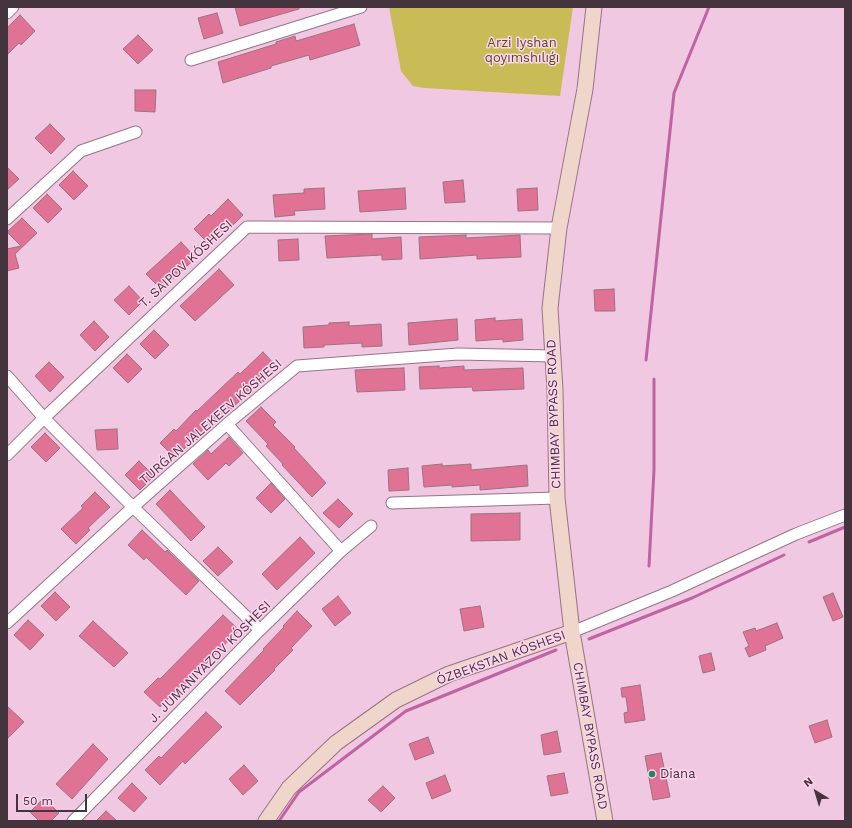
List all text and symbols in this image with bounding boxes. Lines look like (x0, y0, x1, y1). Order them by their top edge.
park label: Arzi Iyshan qoyımshılıǵı (485, 35, 559, 66)
street label: T. SAIPOV KÓSHESI (136, 217, 236, 311)
street label: CHIMBAY BYPASS ROAD (544, 339, 564, 489)
street label: TURǴAN JALEKEEV KÓSHESI (137, 356, 285, 488)
street label: J. JUMANIYAZOV KÓSHESI (146, 598, 274, 726)
street label: ÓZBEKSTAN KÓSHESI (434, 627, 568, 689)
street label: CHIMBAY BYPASS ROAD (569, 661, 611, 811)
place label: Diana (660, 766, 696, 782)
marker: Diana (647, 769, 657, 779)
north arrow (796, 772, 836, 812)
text: N (801, 775, 816, 790)
scale bar (18, 786, 89, 812)
text: 50 m (23, 794, 53, 808)

